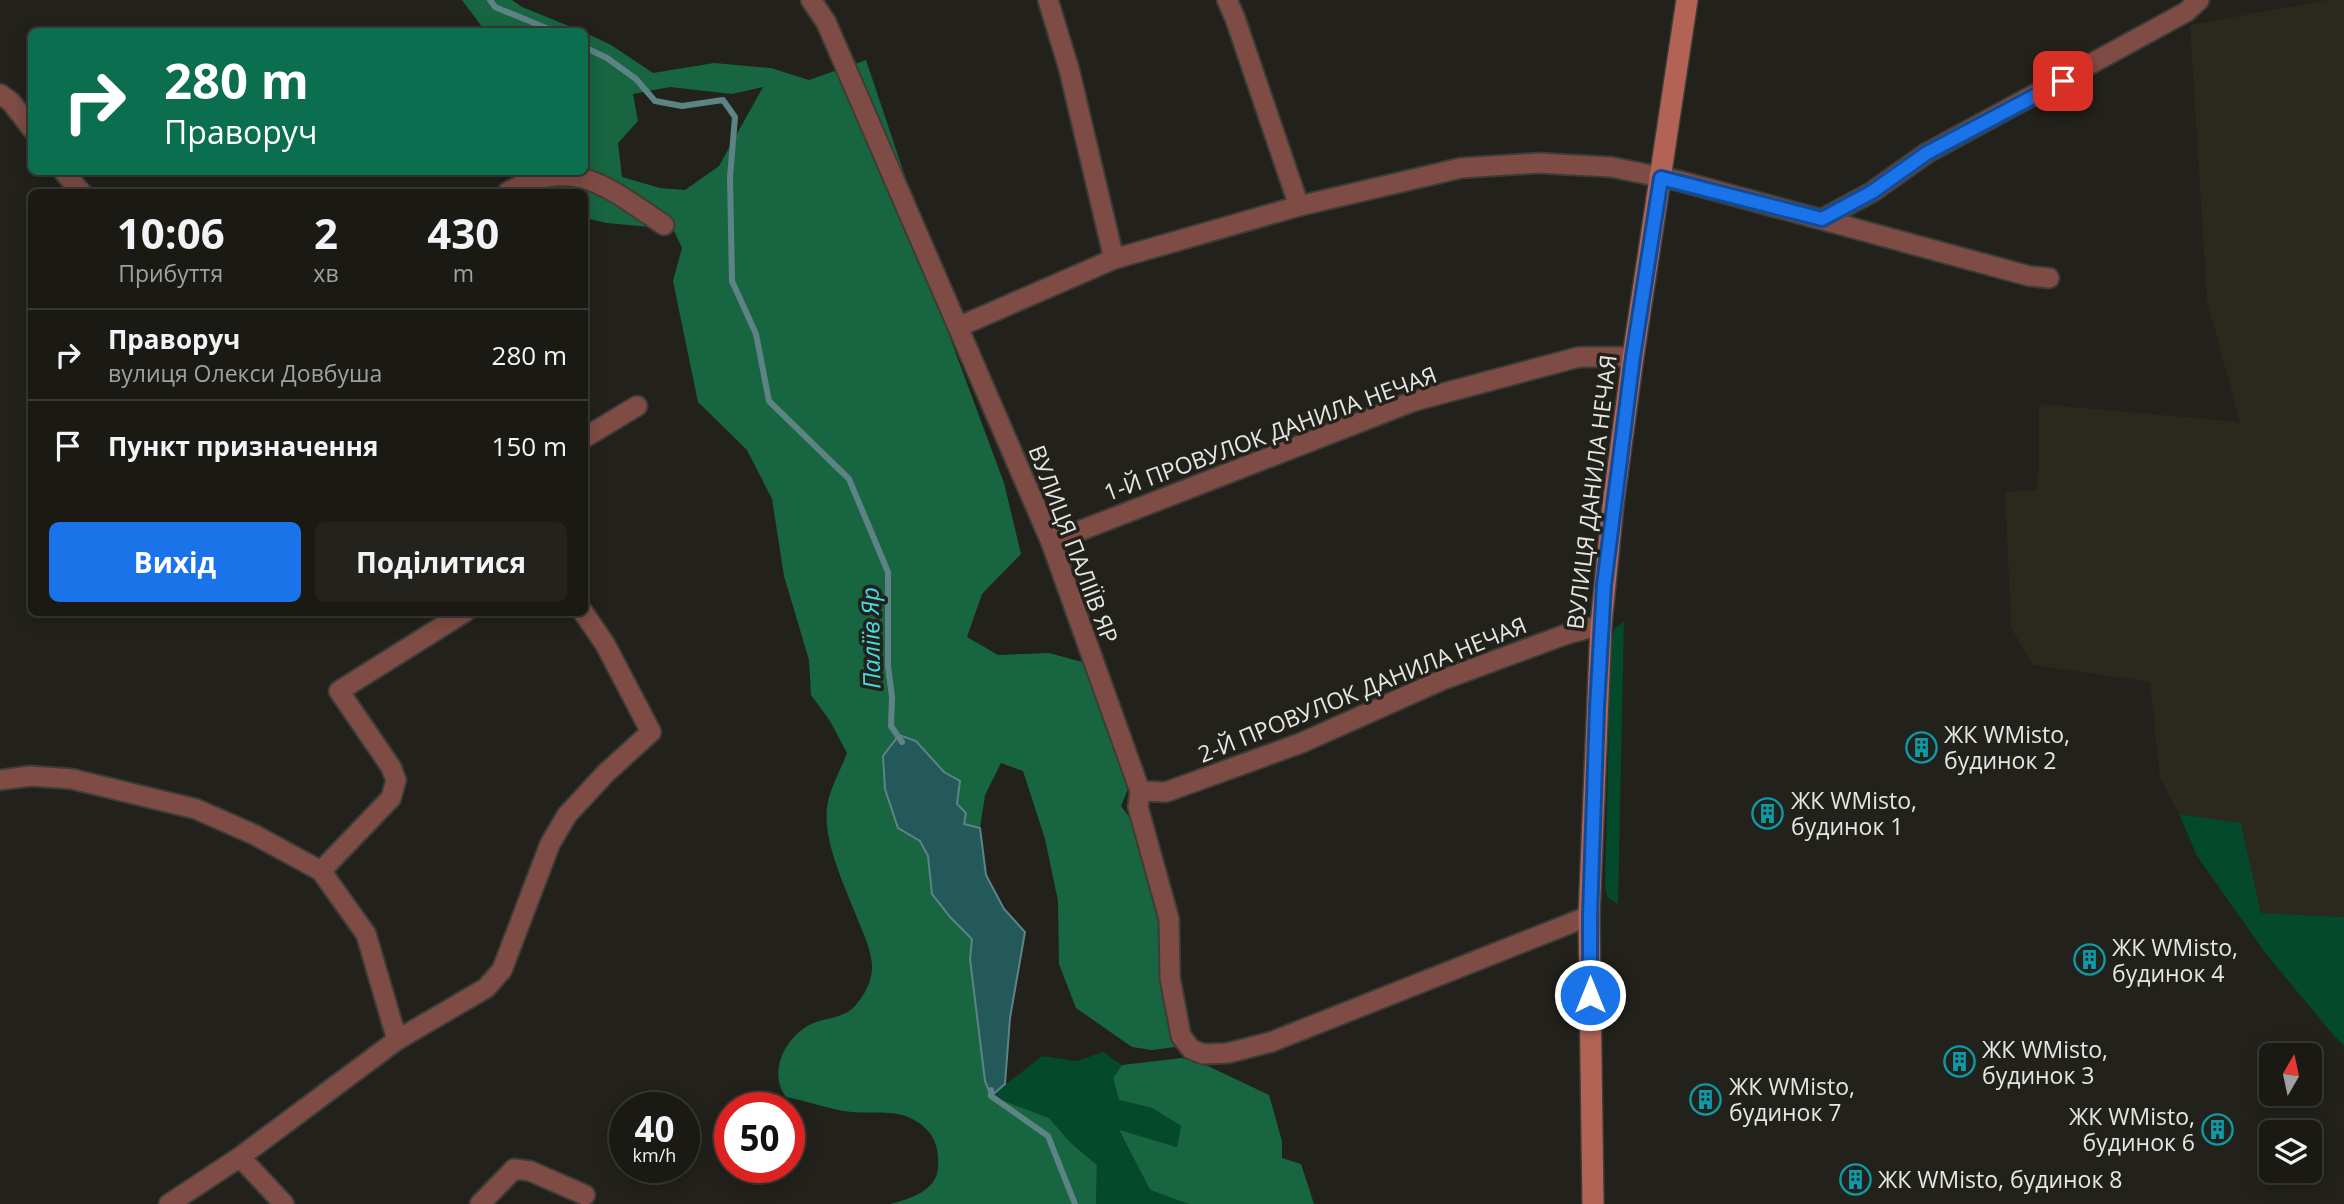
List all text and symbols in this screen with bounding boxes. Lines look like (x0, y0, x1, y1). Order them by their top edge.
text: 280 m (164, 47, 309, 113)
pin (2033, 51, 2093, 111)
icon: right (49, 56, 140, 147)
icon: arrive (2044, 62, 2082, 100)
text: Праворуч (164, 110, 317, 153)
text: 10:06 (117, 204, 225, 261)
text: 2 (314, 204, 338, 261)
text: 430 (427, 204, 499, 261)
text: Прибуття (118, 257, 223, 289)
text: хв (313, 257, 339, 289)
text: m (453, 257, 474, 289)
text: Праворуч (108, 321, 240, 357)
icon: right (49, 336, 87, 374)
text: 280 m (492, 337, 567, 373)
street label: ВУЛИЦЯ ДАНИЛА НЕЧАЯ (1558, 353, 1624, 631)
text: вулиця Олекси Довбуша (108, 357, 382, 389)
street label: 1-Й ПРОВУЛОК ДАНИЛА НЕЧАЯ (1099, 358, 1441, 508)
icon: arrive (49, 427, 87, 465)
text: Пункт призначення (108, 428, 378, 464)
text: 150 m (492, 428, 567, 464)
street label: ВУЛИЦЯ ПАЛІЇВ ЯР (1021, 440, 1127, 648)
button: Вихід (49, 522, 301, 602)
button: Поділитися (315, 522, 567, 602)
water label: Паліїв Яр (853, 587, 887, 689)
street label: 2-Й ПРОВУЛОК ДАНИЛА НЕЧАЯ (1193, 608, 1531, 770)
place label: ЖК WMisto, будинок 2 (1944, 718, 2070, 776)
building icon: ЖК WMisto, будинок 2 (1904, 730, 1938, 764)
place label: ЖК WMisto, будинок 1 (1791, 784, 1917, 842)
building icon: ЖК WMisto, будинок 1 (1751, 796, 1785, 830)
place label: ЖК WMisto, будинок 4 (2112, 931, 2238, 989)
building icon: ЖК WMisto, будинок 4 (2072, 943, 2106, 977)
position arrow (1553, 958, 1627, 1032)
place label: ЖК WMisto, будинок 3 (1982, 1033, 2108, 1091)
north arrow (2259, 1043, 2322, 1106)
map controls (2259, 1043, 2322, 1183)
building icon: ЖК WMisto, будинок 3 (1942, 1045, 1976, 1079)
place label: ЖК WMisto, будинок 7 (1729, 1070, 1855, 1128)
building icon: ЖК WMisto, будинок 7 (1689, 1082, 1723, 1116)
speed limit sign: 50 (714, 1092, 805, 1183)
place label: ЖК WMisto, будинок 6 (2069, 1100, 2195, 1158)
text: 40 (634, 1105, 675, 1152)
building icon: ЖК WMisto, будинок 6 (2201, 1112, 2235, 1146)
button: layers (2259, 1120, 2322, 1183)
text: km/h (633, 1143, 676, 1167)
building icon: ЖК WMisto, будинок 8 (1838, 1162, 1872, 1196)
place label: ЖК WMisto, будинок 8 (1878, 1163, 2122, 1195)

